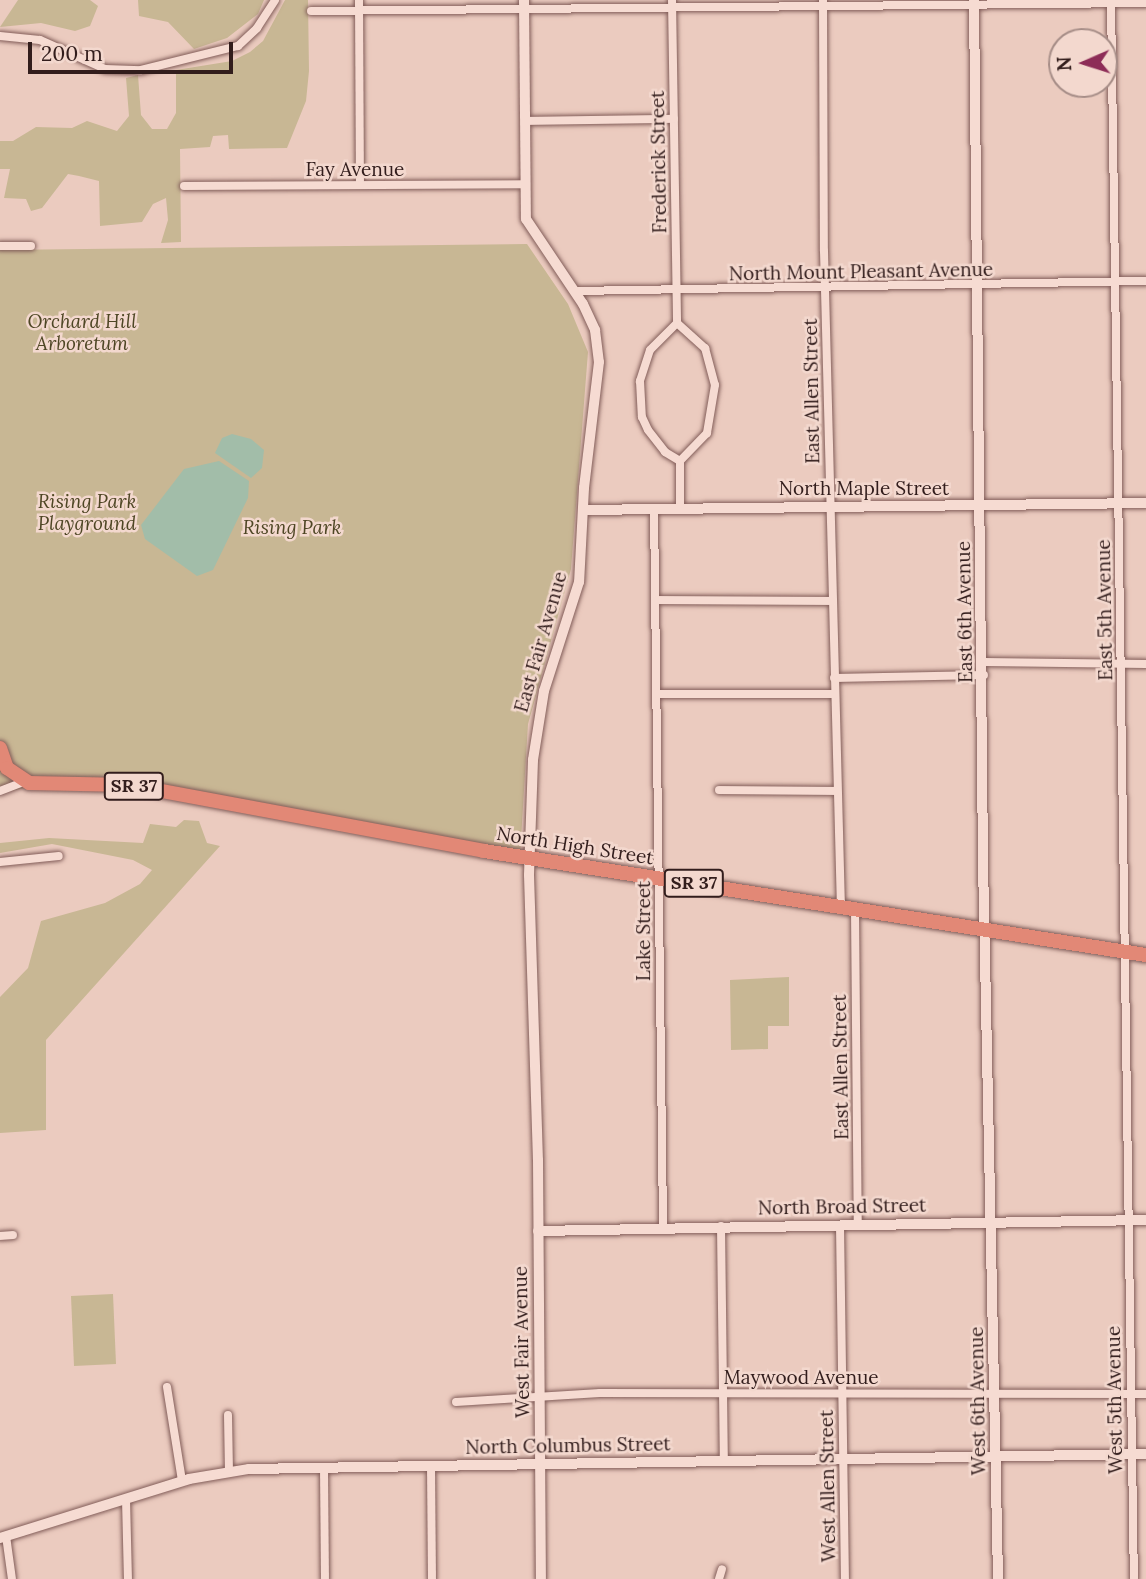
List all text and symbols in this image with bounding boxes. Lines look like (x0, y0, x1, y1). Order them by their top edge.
scale bar (32, 28, 236, 72)
north arrow (1048, 28, 1118, 98)
text: 200 m (41, 40, 103, 67)
text: N (1052, 56, 1076, 72)
street label: Frederick Street (646, 90, 672, 234)
street label: Fay Avenue (306, 159, 404, 181)
street label: North Mount Pleasant Avenue (729, 258, 993, 286)
park label: Orchard Hill Arboretum (27, 311, 137, 355)
street label: East Allen Street (799, 318, 825, 464)
street label: North Maple Street (779, 478, 949, 500)
park label: Rising Park Playground (38, 491, 136, 535)
park label: Rising Park (243, 517, 341, 539)
street label: East 5th Avenue (1092, 539, 1118, 681)
street label: East 6th Avenue (952, 541, 978, 683)
street label: East Fair Avenue (510, 569, 572, 715)
road number: SR 37 (102, 772, 166, 800)
street label: North High Street (495, 822, 655, 870)
road number: SR 37 (662, 868, 726, 898)
street label: Lake Street (633, 881, 655, 981)
street label: East Allen Street (828, 994, 854, 1140)
street label: North Broad Street (758, 1194, 926, 1220)
street label: West Fair Avenue (509, 1266, 535, 1418)
street label: West 6th Avenue (965, 1326, 991, 1476)
street label: West 5th Avenue (1102, 1326, 1128, 1474)
street label: Maywood Avenue (723, 1367, 879, 1389)
street label: West Allen Street (815, 1410, 841, 1562)
street label: North Columbus Street (465, 1433, 671, 1459)

